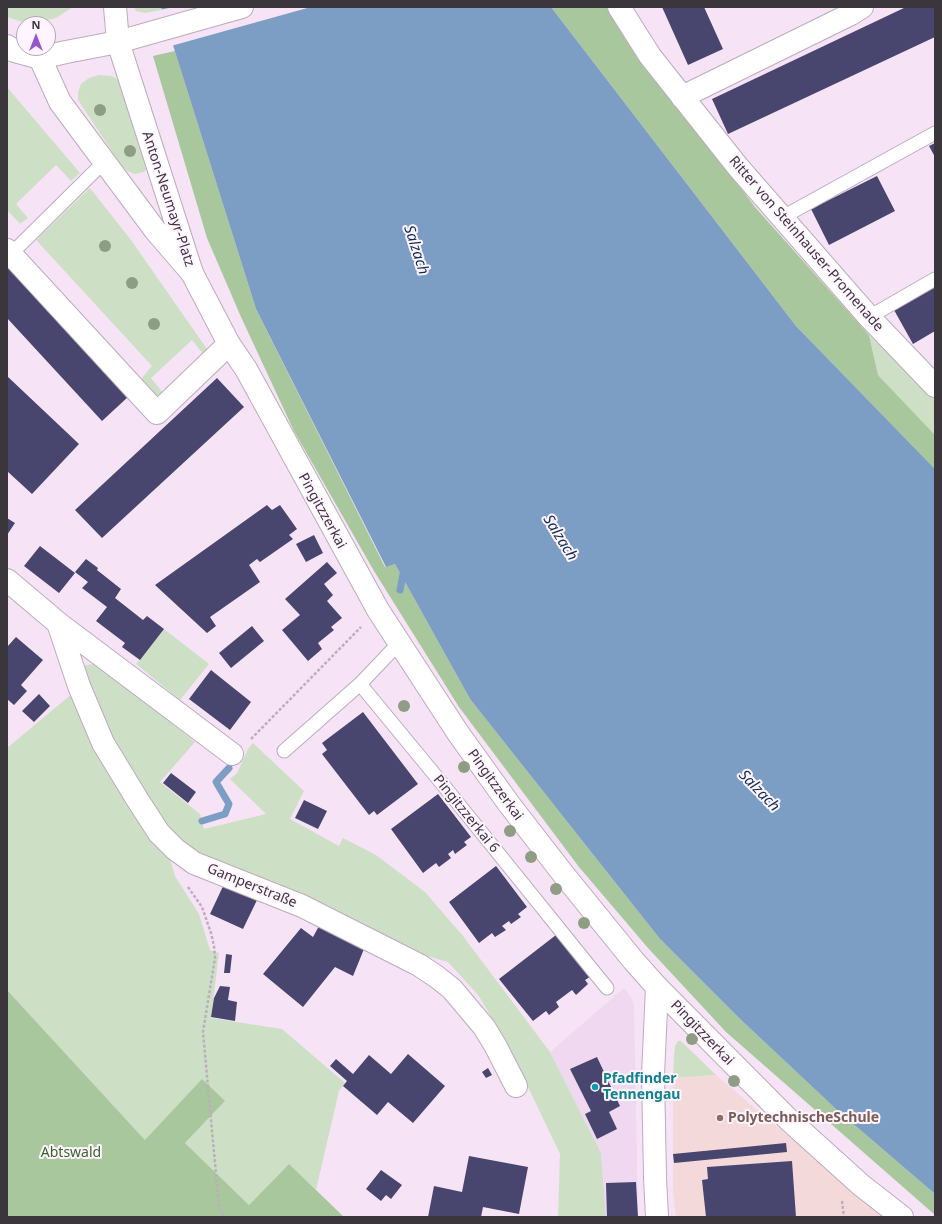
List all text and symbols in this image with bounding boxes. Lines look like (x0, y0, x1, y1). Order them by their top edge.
north arrow (16, 16, 56, 56)
text: N (32, 17, 40, 32)
street label: Anton-Neumayr-Platz (138, 129, 198, 269)
street label: Ritter von Steinhauser-Promenade (725, 153, 887, 335)
water label: Salzach (400, 223, 432, 277)
street label: Pingitzzerkai (294, 470, 350, 552)
water label: Salzach (539, 512, 581, 564)
street label: Pingitzzerkai (464, 746, 526, 824)
water label: Salzach (735, 767, 783, 815)
street label: Pingitzzerkai 6 (429, 772, 503, 856)
street label: Gamperstraße (205, 860, 299, 912)
street label: Pingitzzerkai (667, 997, 737, 1069)
place label: Pfadfinder Tennengau (603, 1071, 680, 1104)
marker: Pfadfinder Tennengau (590, 1082, 600, 1092)
place label: PolytechnischeSchule (728, 1110, 879, 1126)
marker: PolytechnischeSchule (715, 1113, 725, 1123)
park label: Abtswald (41, 1145, 101, 1161)

